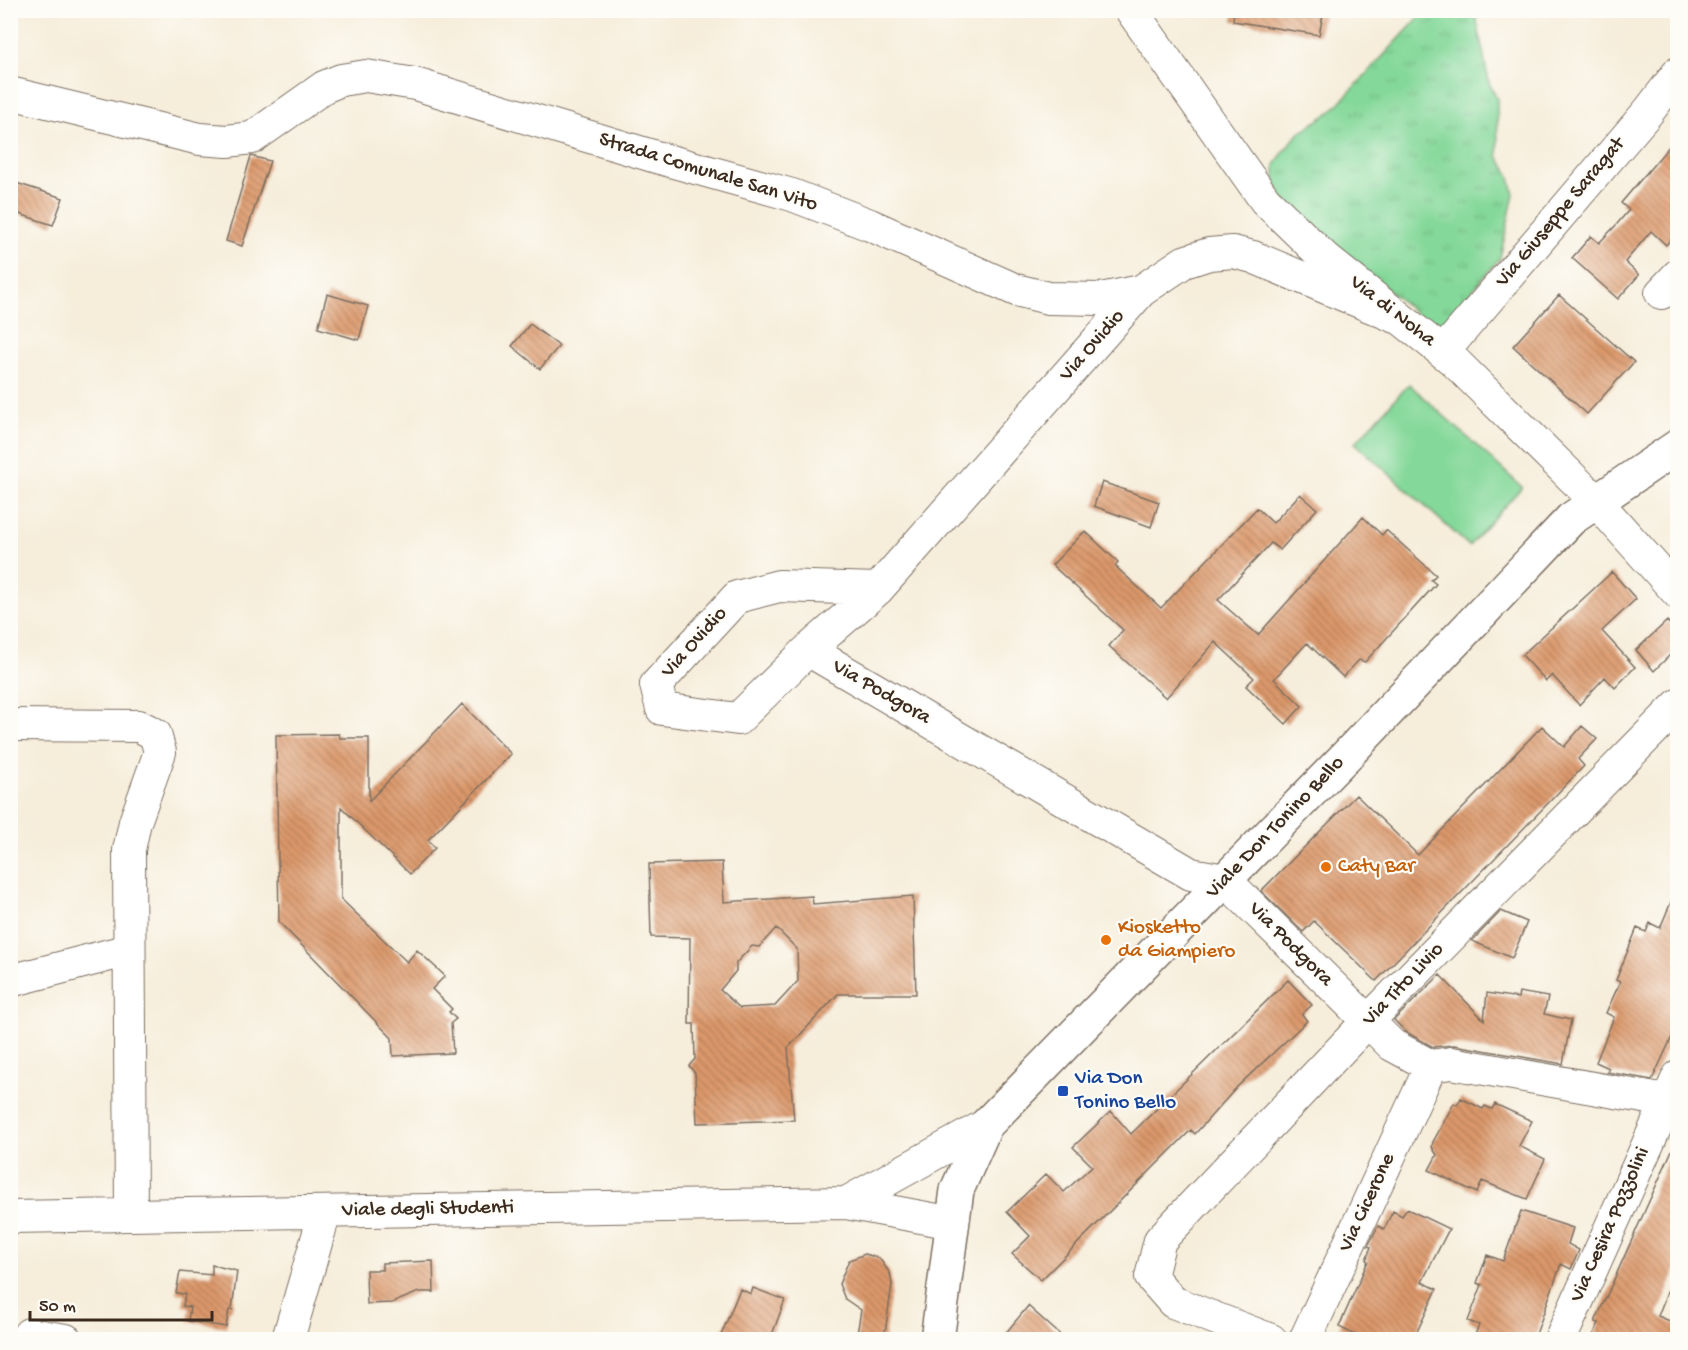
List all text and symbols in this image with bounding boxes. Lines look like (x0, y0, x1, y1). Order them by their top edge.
street label: Strada Comunale San Vito (596, 128, 821, 218)
street label: Via Giuseppe Saragat (1490, 131, 1633, 294)
street label: Via di Noha (1343, 270, 1441, 354)
street label: Via Ovidio (1054, 305, 1131, 388)
street label: Via Ovidio (656, 602, 733, 684)
street label: Via Podgora (826, 654, 936, 732)
street label: Viale Don Tonino Bello (1201, 751, 1351, 905)
place label: Caty Bar (1338, 855, 1416, 880)
marker: Caty Bar (1319, 860, 1333, 874)
street label: Via Podgora (1242, 897, 1339, 994)
place label: Kiosketto da Giampiero (1118, 916, 1235, 965)
marker: Kiosketto da Giampiero (1099, 933, 1113, 947)
street label: Via Tito Livio (1357, 938, 1450, 1033)
place label: Via Don Tonino Bello (1074, 1067, 1176, 1116)
marker: Via Don Tonino Bello (1056, 1084, 1070, 1098)
street label: Via Cesira Pozzolini (1565, 1144, 1656, 1307)
street label: Via Cicerone (1334, 1149, 1402, 1257)
street label: Viale degli Studenti (341, 1196, 514, 1224)
scale bar (30, 1284, 212, 1322)
text: 50 m (39, 1297, 76, 1318)

